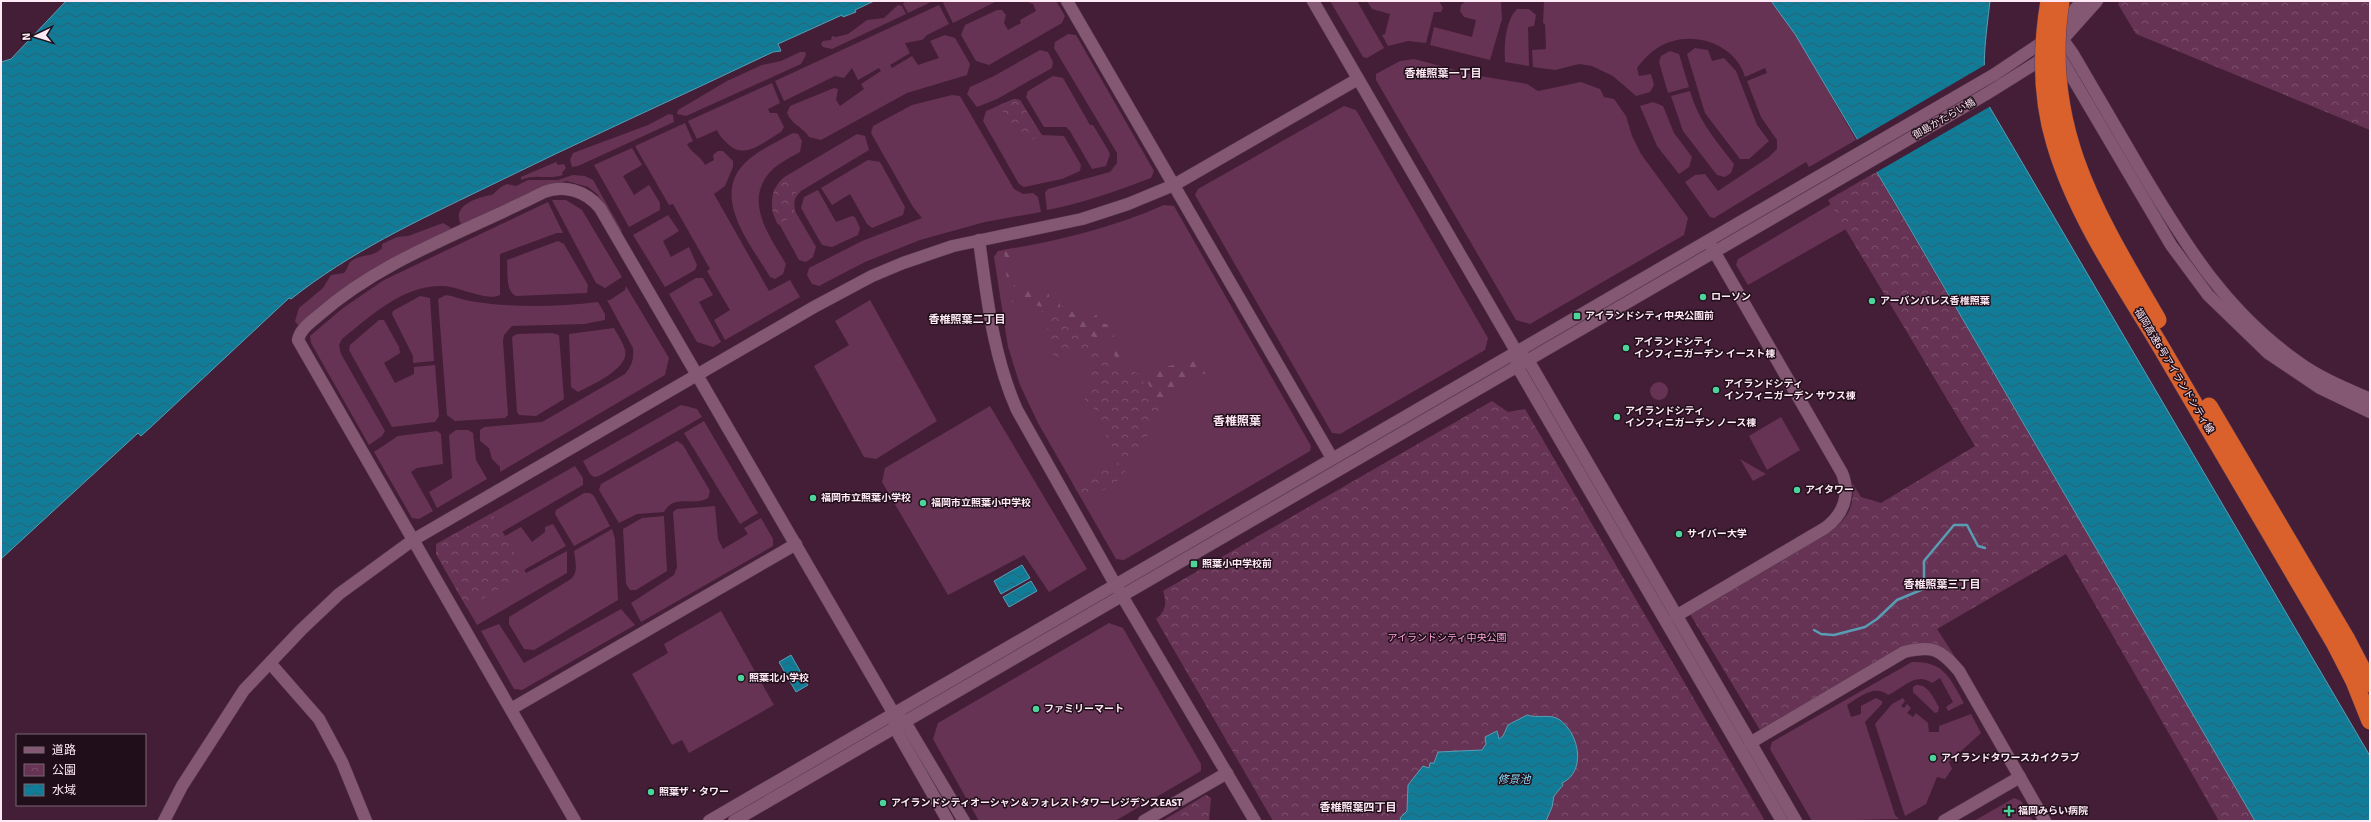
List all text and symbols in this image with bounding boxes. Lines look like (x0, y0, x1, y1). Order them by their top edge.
north arrow (16, 16, 56, 56)
text: N (20, 32, 33, 41)
district label: 香椎照葉一丁目 (1405, 67, 1482, 80)
street label: 御島かたらい橋 (1911, 96, 1977, 142)
place label: ローソン (1711, 291, 1751, 303)
marker: ローソン (1698, 292, 1708, 302)
place label: アーバンパレス香椎照葉 (1880, 295, 1990, 307)
marker: アーバンパレス香椎照葉 (1867, 296, 1877, 306)
street label: 福岡高速6号アイランドシティ線 (2132, 306, 2216, 436)
place label: アイランドシティ中央公園前 (1585, 310, 1714, 322)
marker: アイランドシティ中央公園前 (1572, 311, 1582, 321)
district label: 香椎照葉二丁目 (929, 313, 1006, 326)
place label: アイランドシティ インフィニガーデン イースト棟 (1634, 336, 1775, 360)
marker: アイランドシティ インフィニガーデン イースト棟 (1621, 343, 1631, 353)
place label: アイランドシティ インフィニガーデン サウス棟 (1724, 378, 1856, 402)
marker: アイランドシティ インフィニガーデン サウス棟 (1711, 385, 1721, 395)
place label: アイランドシティ インフィニガーデン ノース棟 (1625, 405, 1756, 429)
marker: アイランドシティ インフィニガーデン ノース棟 (1612, 412, 1622, 422)
district label: 香椎照葉 (1213, 414, 1261, 429)
place label: アイタワー (1805, 484, 1854, 496)
marker: アイタワー (1792, 485, 1802, 495)
place label: 福岡市立照葉小学校 (821, 492, 911, 504)
marker: 福岡市立照葉小学校 (808, 493, 818, 503)
place label: 福岡市立照葉小中学校 (931, 497, 1031, 509)
marker: 福岡市立照葉小中学校 (918, 498, 928, 508)
place label: サイバー大学 (1687, 528, 1747, 540)
marker: サイバー大学 (1674, 529, 1684, 539)
place label: 照葉小中学校前 (1202, 558, 1272, 570)
marker: 照葉小中学校前 (1189, 559, 1199, 569)
district label: 香椎照葉三丁目 (1904, 578, 1981, 591)
park label: アイランドシティ中央公園 (1388, 632, 1506, 644)
place label: 照葉北小学校 (749, 672, 809, 684)
marker: 照葉北小学校 (736, 673, 746, 683)
place label: ファミリーマート (1044, 703, 1124, 715)
marker: ファミリーマート (1031, 704, 1041, 714)
legend (16, 734, 146, 806)
text: 道路 (52, 743, 76, 758)
place label: アイランドタワースカイクラブ (1941, 752, 2080, 764)
marker: アイランドタワースカイクラブ (1928, 753, 1938, 763)
text: 公園 (52, 763, 76, 778)
water label: 修景池 (1498, 773, 1531, 786)
text: 水域 (52, 783, 76, 798)
place label: 照葉ザ・タワー (659, 786, 729, 798)
marker: 照葉ザ・タワー (646, 787, 656, 797)
place label: アイランドシティオーシャン＆フォレストタワーレジデンスEAST (891, 797, 1183, 809)
marker: アイランドシティオーシャン＆フォレストタワーレジデンスEAST (878, 798, 888, 808)
district label: 香椎照葉四丁目 (1320, 801, 1397, 814)
marker: 福岡みらい病院 (2003, 805, 2015, 817)
place label: 福岡みらい病院 (2018, 805, 2088, 817)

